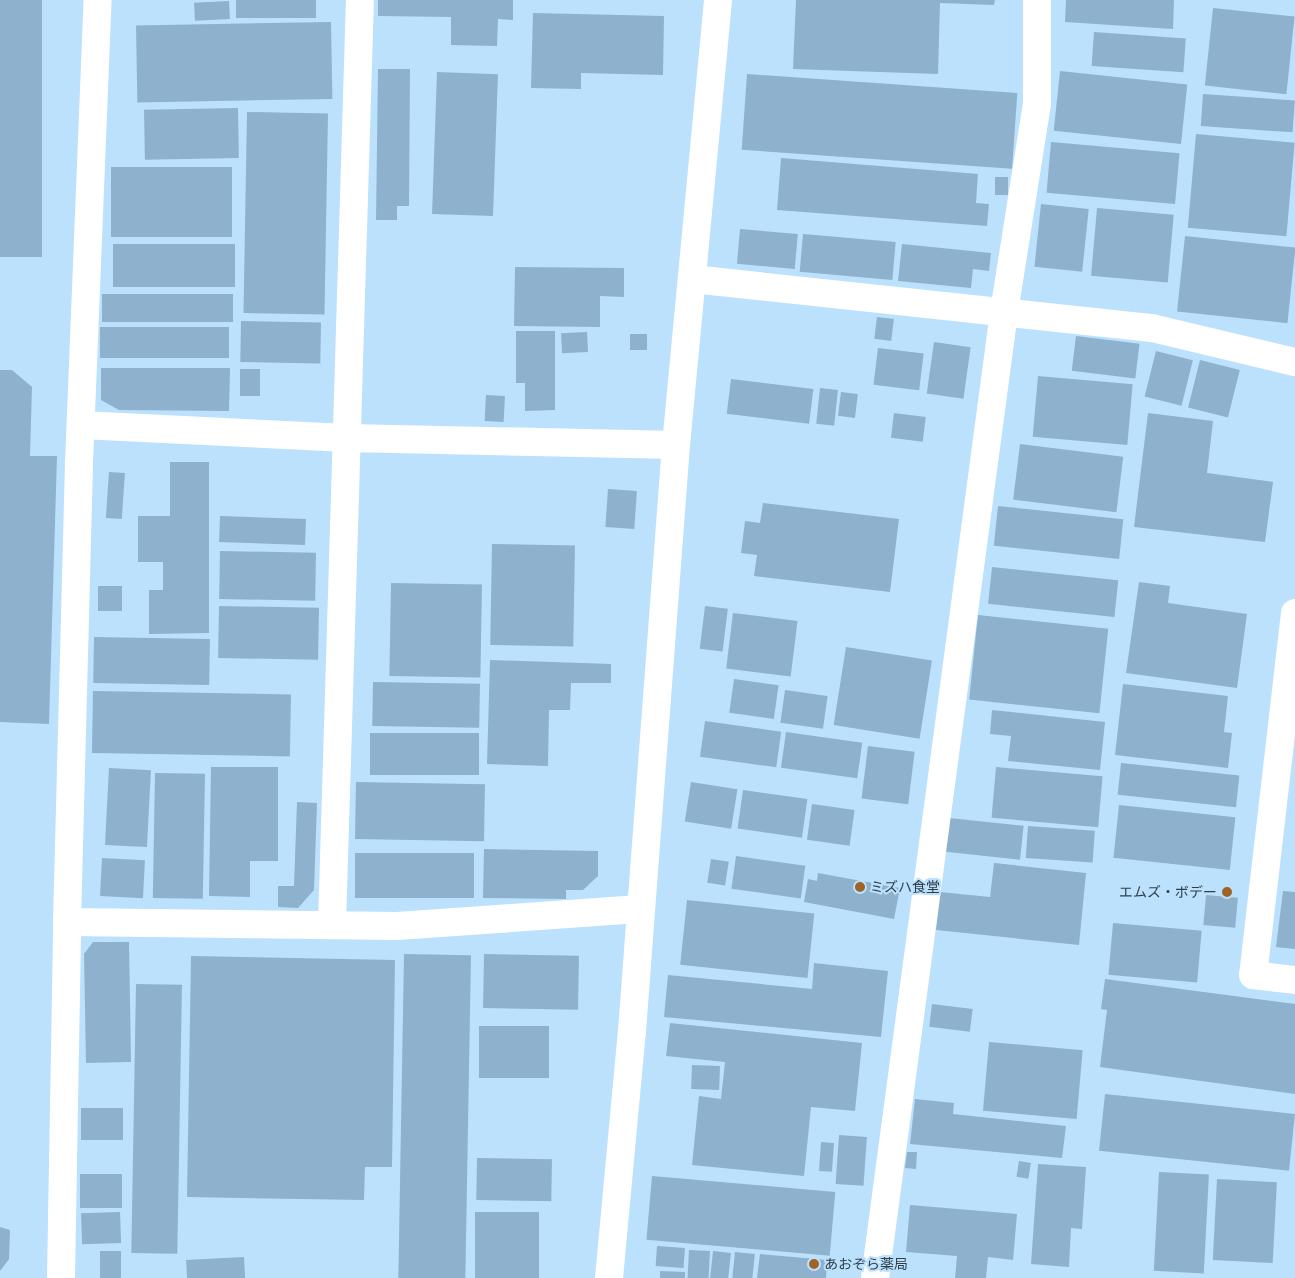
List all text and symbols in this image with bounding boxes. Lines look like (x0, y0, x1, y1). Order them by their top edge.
place label: ミズハ食堂 (870, 879, 940, 895)
marker: ミズハ食堂 (854, 881, 866, 893)
place label: エムズ・ボデー (1119, 884, 1217, 900)
marker: エムズ・ボデー (1221, 886, 1233, 898)
place label: あおぞら薬局 (824, 1256, 908, 1272)
marker: あおぞら薬局 (808, 1258, 820, 1270)

